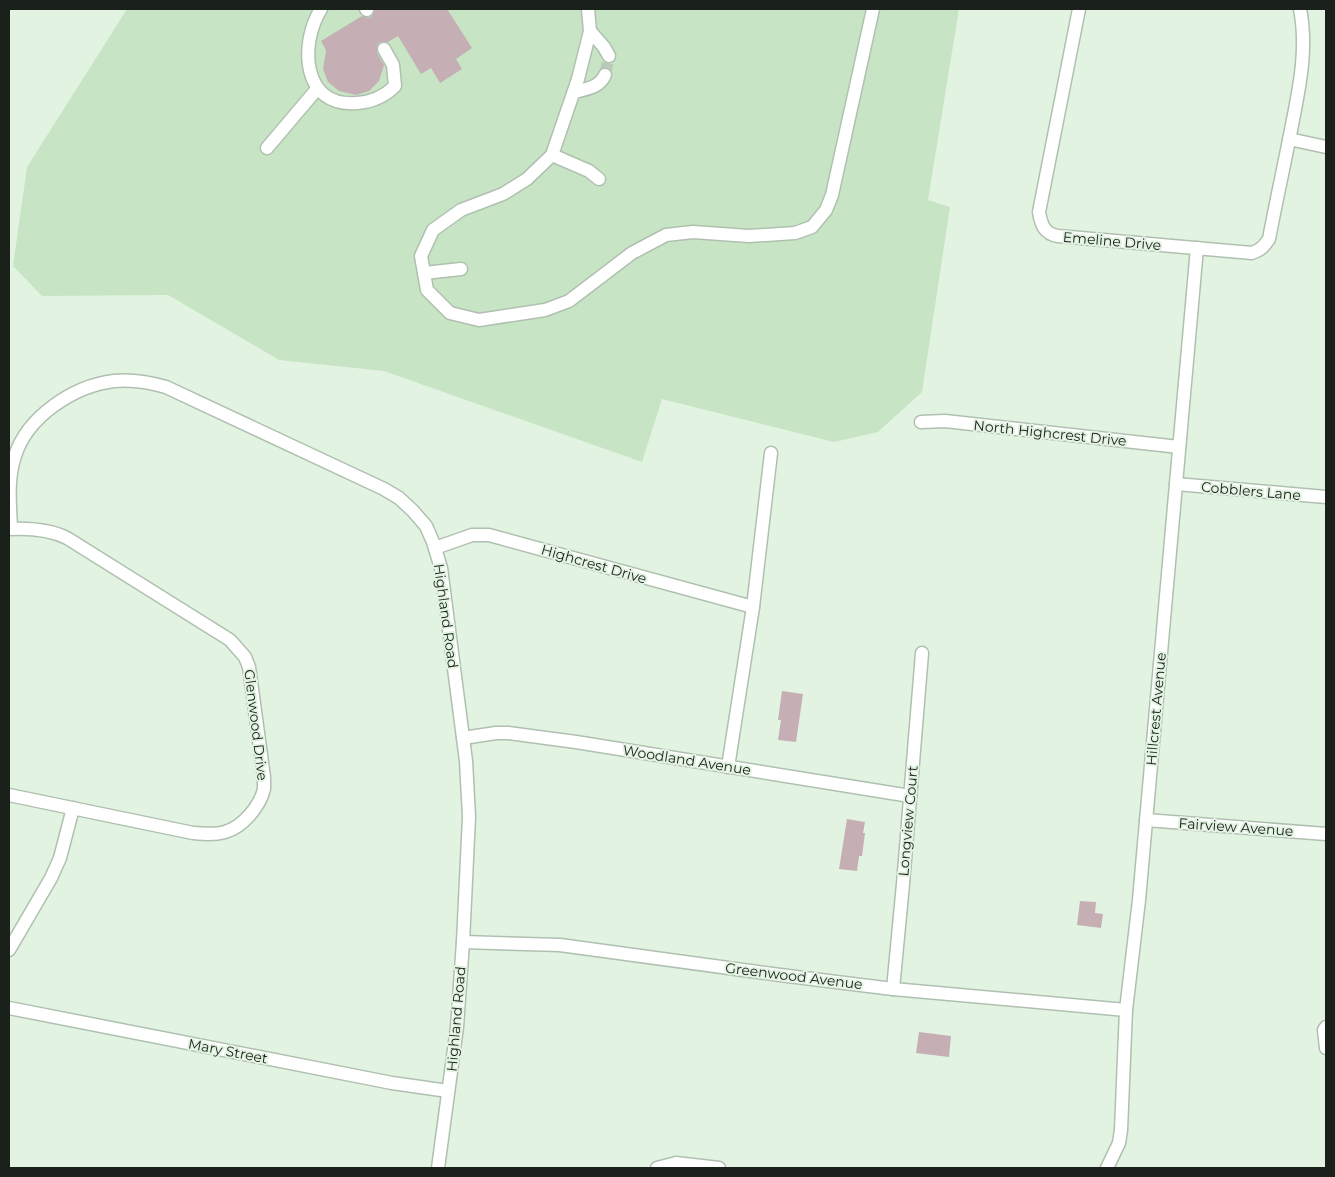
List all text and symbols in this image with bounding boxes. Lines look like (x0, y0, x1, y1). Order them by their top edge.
street label: Emeline Drive (1062, 228, 1162, 254)
street label: North Highcrest Drive (973, 416, 1127, 450)
street label: Cobblers Lane (1200, 478, 1302, 504)
street label: Highcrest Drive (539, 540, 649, 588)
street label: Highland Road (430, 563, 462, 669)
street label: Hillcrest Avenue (1142, 652, 1170, 766)
street label: Glenwood Drive (240, 668, 272, 782)
street label: Woodland Avenue (622, 741, 752, 779)
street label: Longview Court (894, 765, 922, 877)
street label: Fairview Avenue (1178, 814, 1294, 840)
street label: Greenwood Avenue (724, 959, 864, 993)
street label: Highland Road (442, 966, 470, 1072)
street label: Mary Street (187, 1034, 270, 1068)

